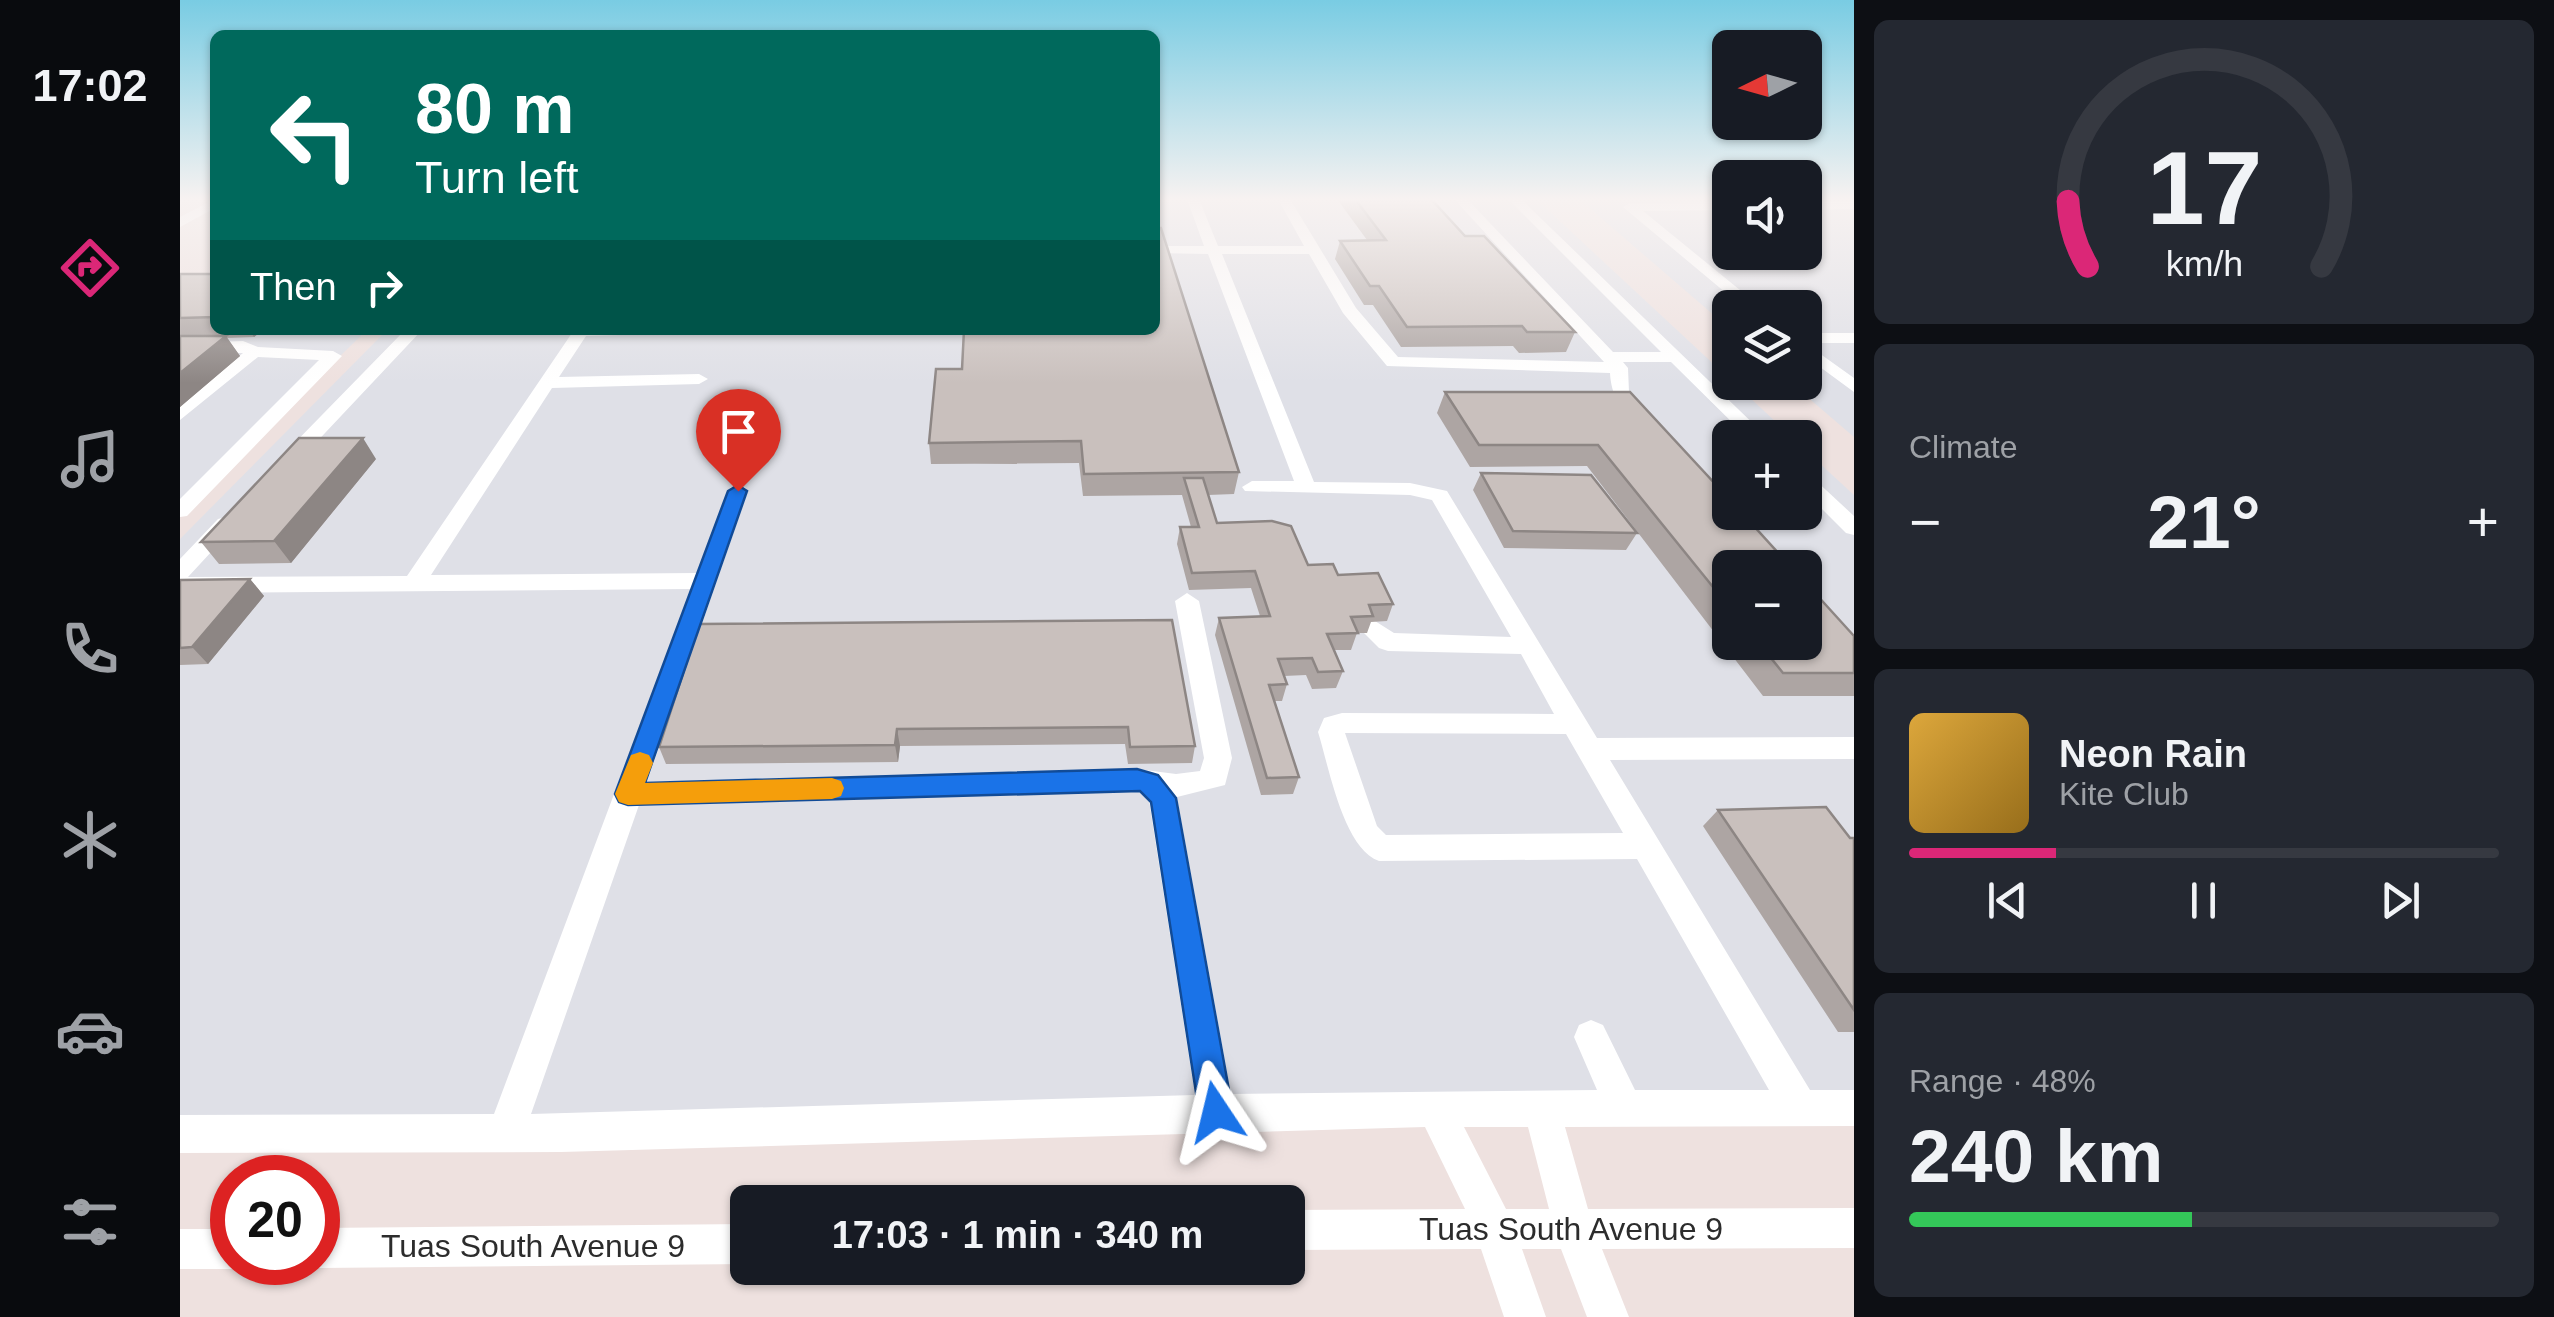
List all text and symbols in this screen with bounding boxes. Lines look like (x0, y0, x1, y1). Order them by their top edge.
north arrow (1712, 30, 1822, 140)
map controls (1712, 30, 1822, 660)
text: 17:02 (32, 60, 148, 111)
icon: left (250, 70, 380, 200)
text: 80 m (415, 70, 575, 148)
text: 17 (2146, 130, 2262, 246)
text: Turn left (415, 152, 578, 203)
button: sound (1712, 160, 1822, 270)
icon: directions (55, 233, 125, 303)
text: km/h (2165, 244, 2243, 284)
icon: right (357, 260, 412, 315)
text: Then (250, 266, 337, 308)
button: layers (1712, 290, 1822, 400)
pin (696, 389, 781, 492)
icon: arrive (711, 404, 766, 459)
button: + (1712, 420, 1822, 530)
icon: music (55, 424, 125, 494)
text: Climate (1909, 429, 2017, 465)
text: 21° (2147, 480, 2261, 564)
text: − (1909, 491, 1941, 553)
text: + (2467, 491, 2499, 553)
button: − (1712, 550, 1822, 660)
icon: phone (55, 614, 125, 684)
text: Neon Rain (2059, 733, 2247, 775)
text: Kite Club (2059, 776, 2189, 812)
icon: climate (55, 805, 125, 875)
icon: previous (1980, 873, 2035, 928)
icon: pause (2176, 873, 2231, 928)
icon: next (2373, 873, 2428, 928)
icon: car (55, 996, 125, 1066)
position arrow (1164, 1060, 1268, 1164)
text: Range · 48% (1909, 1063, 2096, 1099)
text: 240 km (1909, 1114, 2163, 1198)
speed limit sign: 20 (210, 1155, 340, 1285)
icon: filters (55, 1187, 125, 1257)
street label: Tuas South Avenue 9 (1419, 1211, 1723, 1247)
text: 17:03 · 1 min · 340 m (832, 1214, 1203, 1256)
street label: Tuas South Avenue 9 (381, 1228, 685, 1264)

